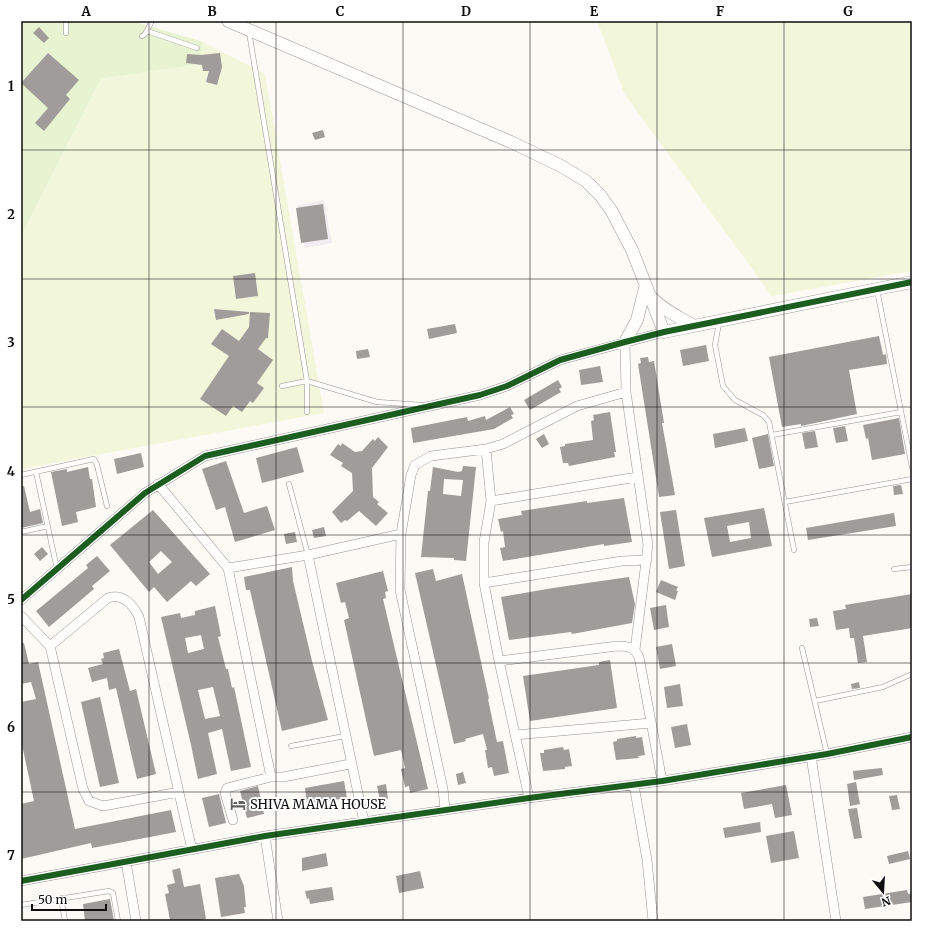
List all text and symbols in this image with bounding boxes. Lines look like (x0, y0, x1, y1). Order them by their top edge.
text: A (80, 3, 91, 20)
text: B (207, 3, 217, 20)
text: C (336, 3, 345, 20)
text: D (461, 3, 471, 20)
text: E (590, 3, 599, 20)
text: F (716, 3, 724, 20)
text: G (843, 3, 853, 20)
text: 1 (8, 78, 14, 95)
text: 2 (7, 206, 15, 223)
text: 3 (7, 334, 15, 351)
text: 4 (7, 463, 16, 480)
text: 5 (7, 591, 15, 608)
text: 6 (7, 719, 15, 736)
hotel icon: SHIVA MAMA HOUSE (229, 795, 247, 813)
place label: SHIVA MAMA HOUSE (250, 796, 387, 813)
text: 7 (7, 847, 15, 864)
north arrow (863, 872, 903, 912)
scale bar (32, 886, 106, 912)
text: 50 m (38, 892, 67, 907)
text: N (880, 894, 892, 910)

